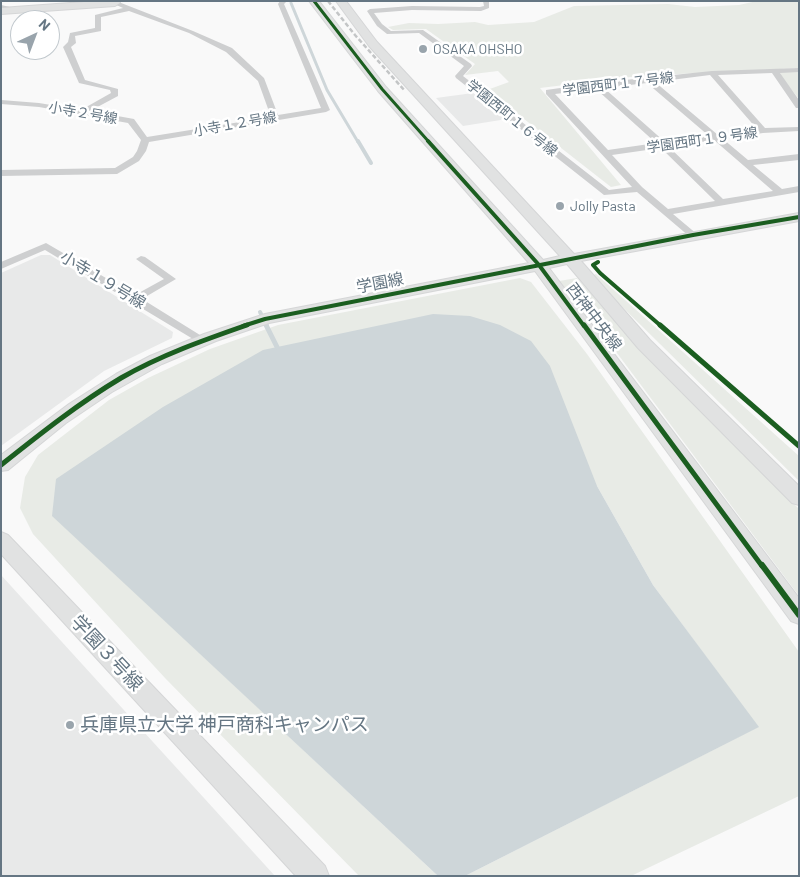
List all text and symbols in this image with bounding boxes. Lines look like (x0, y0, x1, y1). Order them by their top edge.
north arrow (10, 10, 60, 60)
text: N (36, 15, 54, 34)
place label: OSAKA OHSHO (433, 41, 523, 57)
marker: OSAKA OHSHO (417, 43, 429, 55)
street label: 学園西町１７号線 (561, 69, 675, 99)
street label: 学園西町１６号線 (463, 76, 561, 160)
street label: 小寺２号線 (47, 99, 119, 127)
street label: 小寺１２号線 (192, 108, 278, 140)
street label: 学園西町１９号線 (645, 124, 759, 156)
place label: Jolly Pasta (570, 198, 636, 214)
marker: Jolly Pasta (554, 200, 566, 212)
street label: 小寺１９号線 (57, 247, 149, 313)
street label: 学園線 (355, 269, 405, 297)
street label: 西神中央線 (562, 279, 626, 355)
street label: 学園３号線 (66, 610, 148, 696)
place label: 兵庫県立大学 神戸商科キャンパス (80, 714, 369, 736)
marker: 兵庫県立大学 神戸商科キャンパス (64, 719, 76, 731)

